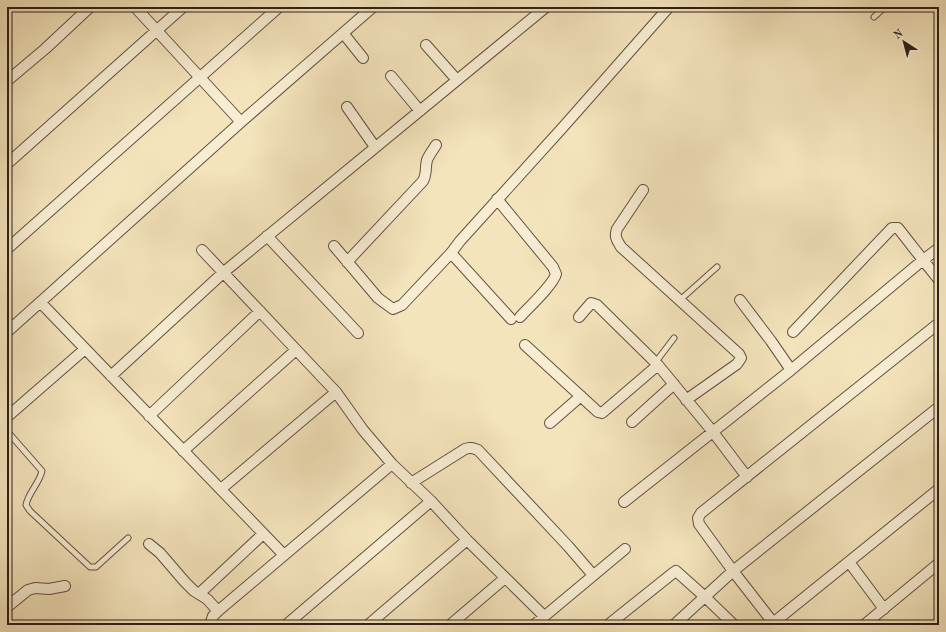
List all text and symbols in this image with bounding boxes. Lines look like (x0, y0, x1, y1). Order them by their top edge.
north arrow (884, 22, 924, 62)
text: N (892, 28, 906, 42)

